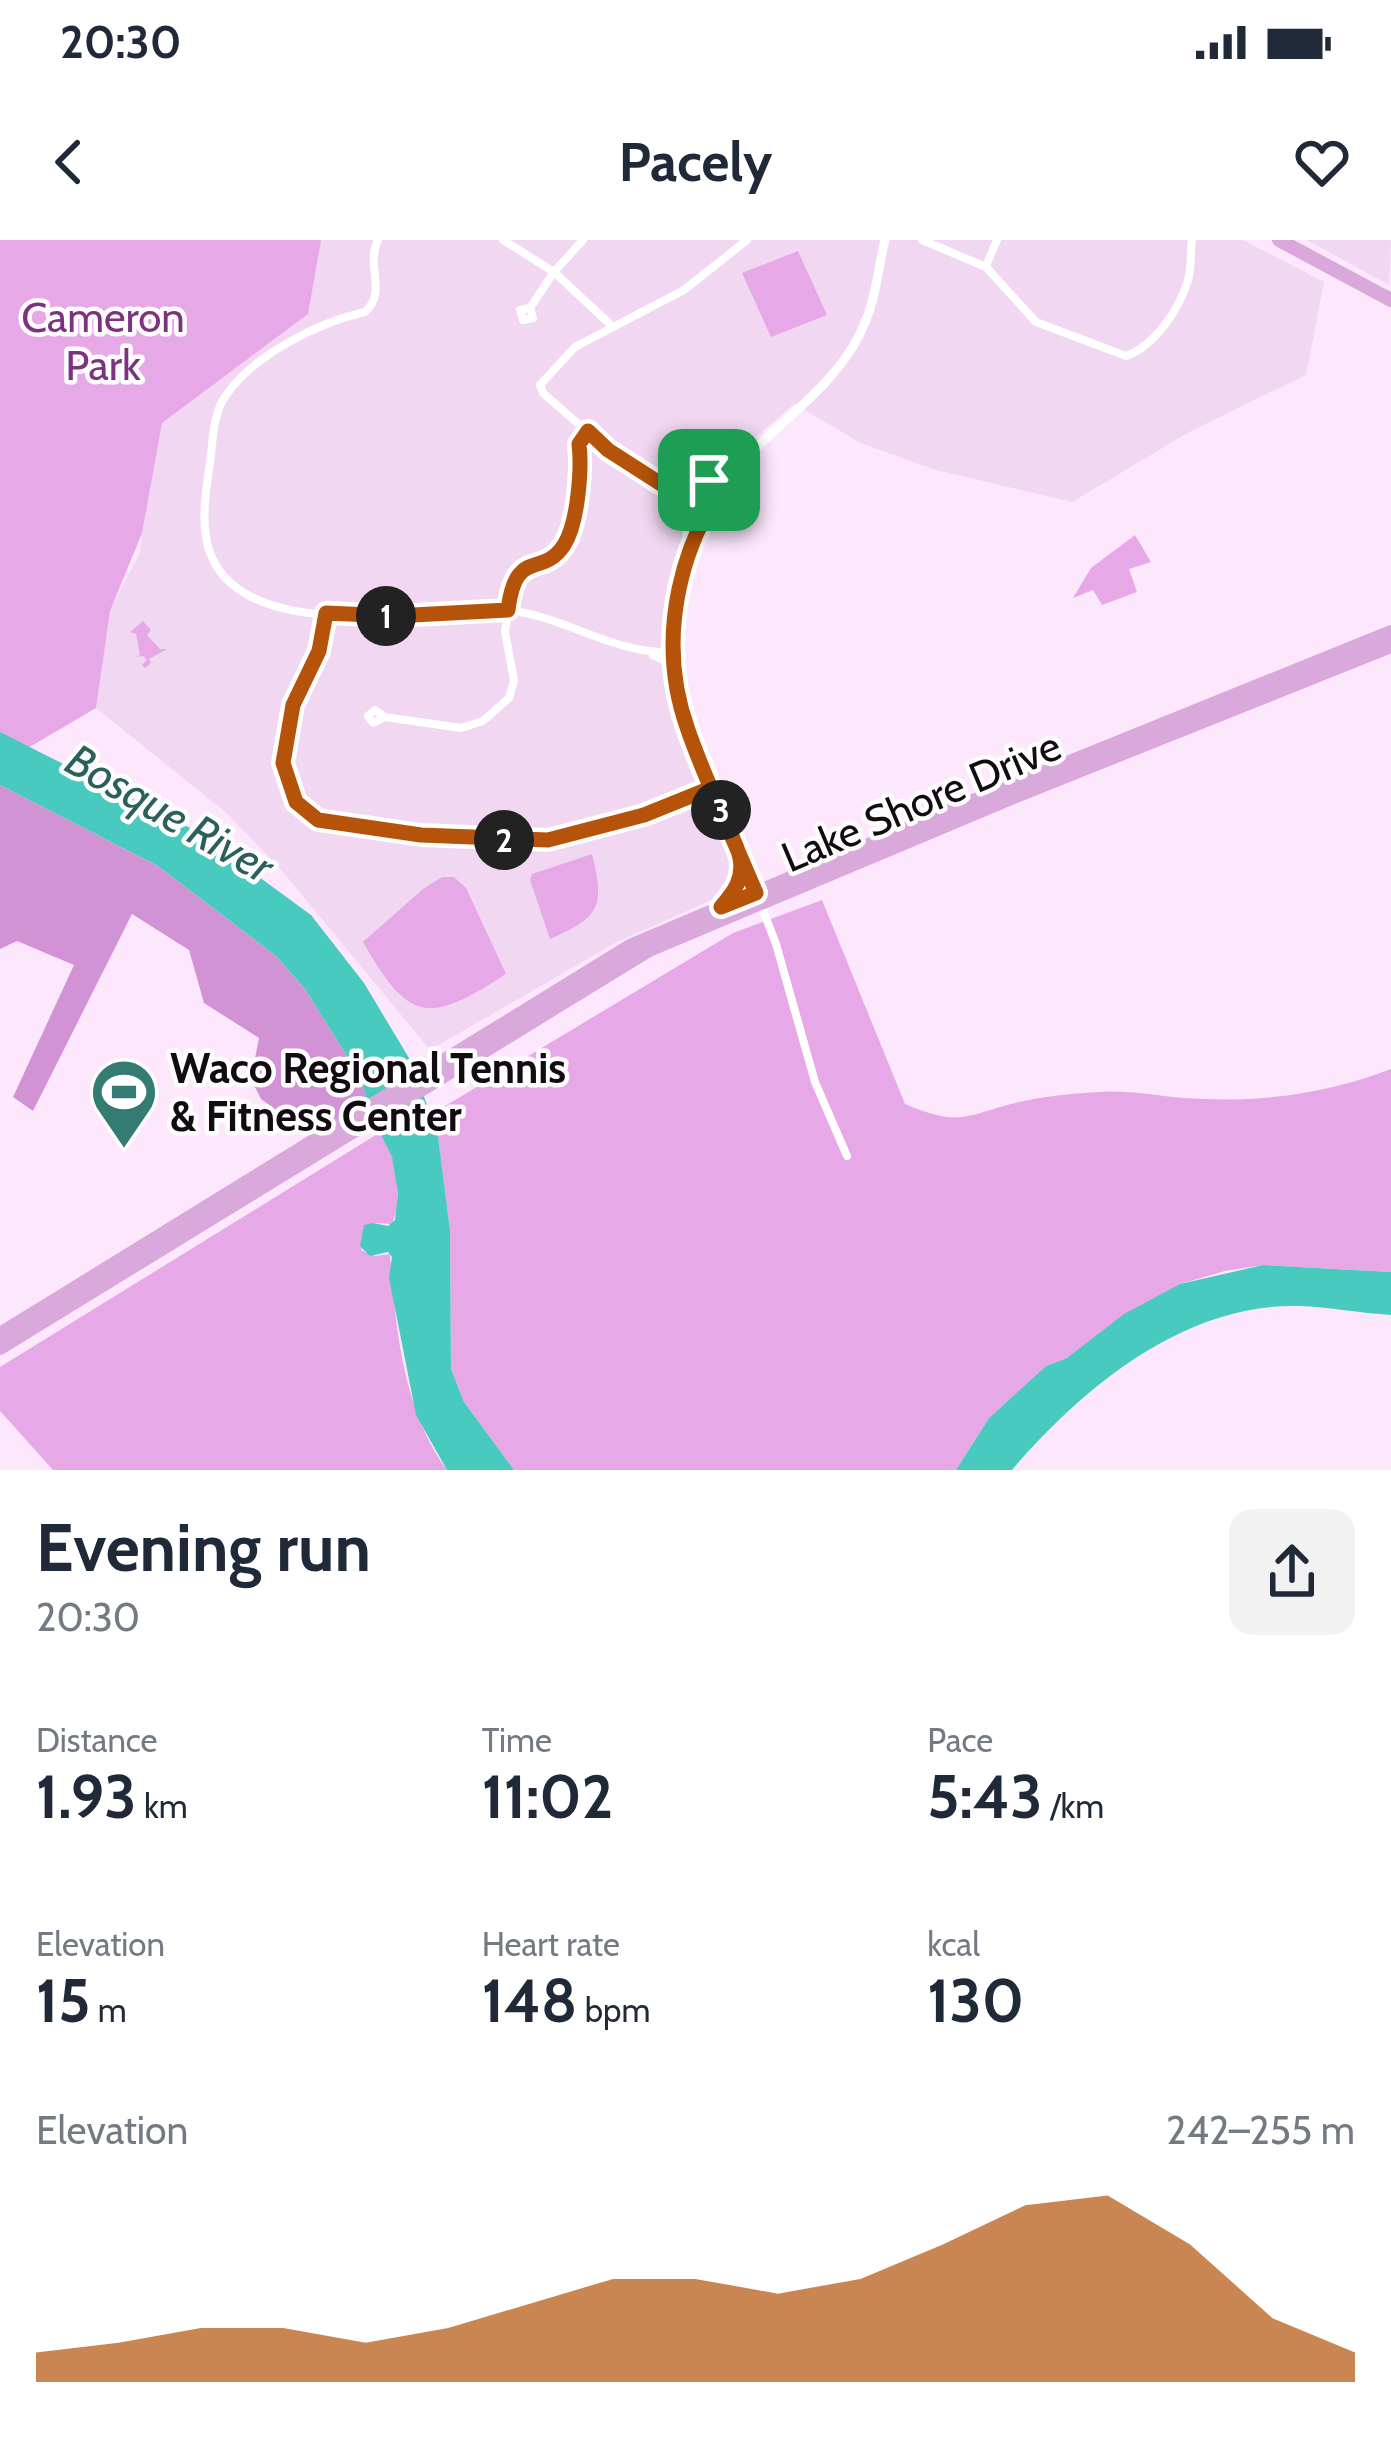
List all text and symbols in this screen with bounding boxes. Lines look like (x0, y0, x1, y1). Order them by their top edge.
text: 20:30 (60, 15, 182, 69)
icon: back (36, 129, 102, 195)
text: Pacely (619, 129, 772, 195)
icon: heart (1289, 129, 1355, 195)
park label: Cameron Park (21, 291, 185, 391)
pin (658, 429, 760, 531)
icon: arrive (676, 447, 742, 513)
pin: 1 (356, 586, 416, 646)
text: 1 (380, 596, 392, 636)
street label: Lake Shore Drive (774, 719, 1068, 883)
water label: Bosque River (57, 732, 285, 895)
pin: 3 (691, 780, 751, 840)
text: 3 (712, 790, 730, 830)
pin: 2 (474, 810, 534, 870)
text: 2 (495, 820, 513, 860)
place label: Waco Regional Tennis & Fitness Center (170, 1042, 566, 1142)
sports icon: Waco Regional Tennis & Fitness Center (89, 1057, 159, 1151)
text: Evening run (36, 1507, 371, 1588)
button: share (1229, 1509, 1355, 1635)
text: 20:30 (36, 1593, 140, 1641)
text: Distance (36, 1720, 157, 1760)
text: Time (482, 1720, 552, 1760)
text: Pace (927, 1720, 993, 1760)
text: 1.93 (36, 1760, 137, 1833)
text: 11:02 (482, 1760, 613, 1833)
text: 5:43 (927, 1760, 1042, 1833)
text: km (137, 1786, 188, 1826)
text: /km (1042, 1786, 1104, 1826)
text: Elevation (36, 1924, 165, 1964)
text: Heart rate (482, 1924, 620, 1964)
text: kcal (927, 1924, 980, 1964)
text: 15 (36, 1964, 90, 2037)
text: 148 (482, 1964, 577, 2037)
text: 130 (927, 1964, 1024, 2037)
text: m (90, 1990, 127, 2030)
text: bpm (577, 1990, 650, 2030)
text: Elevation (36, 2106, 188, 2154)
text: 242–255 m (1166, 2106, 1355, 2154)

